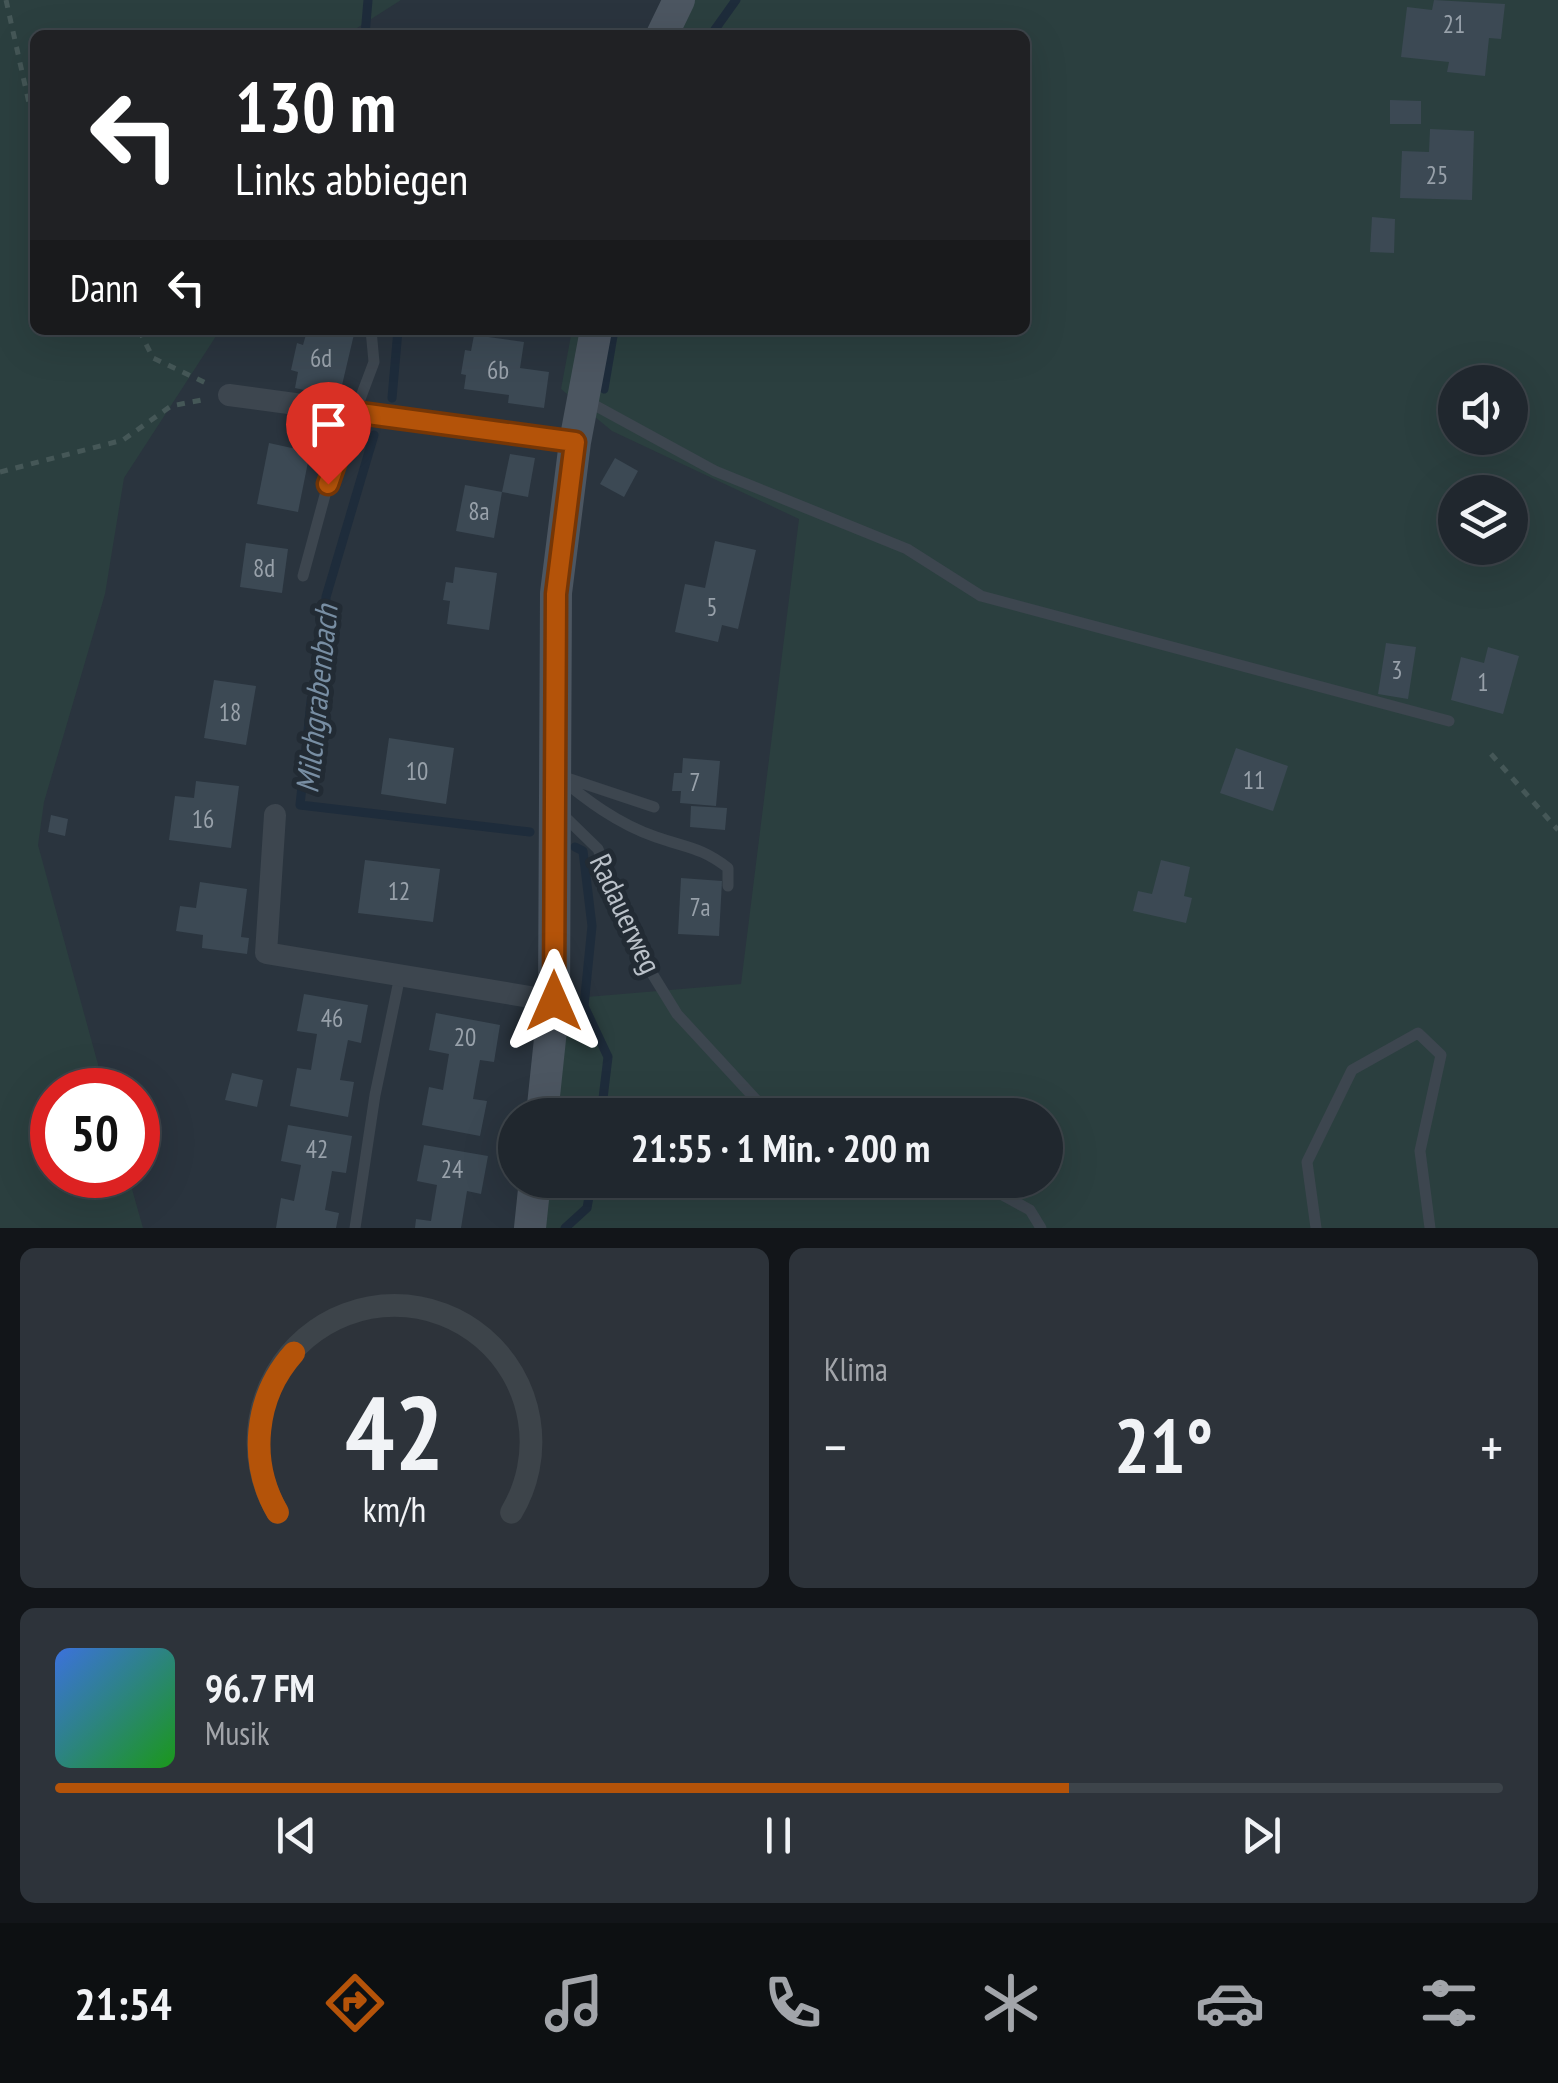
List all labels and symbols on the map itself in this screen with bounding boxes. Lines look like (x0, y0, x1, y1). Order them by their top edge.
house number: 21 (1443, 8, 1465, 40)
house number: 25 (1426, 159, 1448, 191)
house number: 6d (310, 342, 332, 374)
house number: 6b (487, 354, 509, 386)
pin (286, 382, 371, 485)
house number: 8a (468, 495, 490, 527)
house number: 8d (253, 552, 275, 584)
house number: 5 (706, 591, 718, 623)
water label: Milchgrabenbach (285, 601, 347, 795)
house number: 3 (1391, 654, 1403, 686)
house number: 1 (1477, 666, 1489, 698)
house number: 18 (219, 696, 241, 728)
house number: 10 (406, 755, 428, 787)
house number: 11 (1243, 764, 1265, 796)
house number: 7 (689, 766, 701, 798)
house number: 16 (192, 803, 214, 835)
street label: Radauerweg (582, 847, 671, 979)
house number: 12 (388, 875, 410, 907)
house number: 7a (690, 891, 710, 923)
position arrow (502, 949, 606, 1053)
house number: 46 (321, 1002, 343, 1034)
house number: 20 (454, 1021, 476, 1053)
speed limit sign: 50 (30, 1068, 160, 1198)
house number: 42 (306, 1133, 328, 1165)
house number: 24 (441, 1153, 463, 1185)

